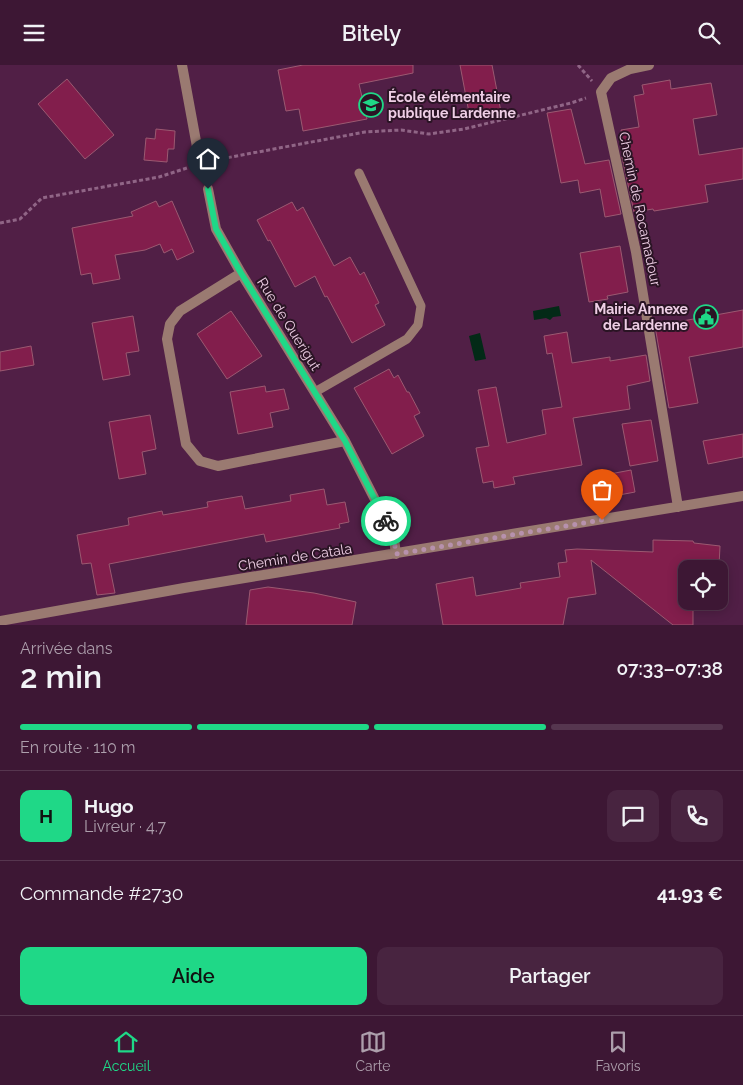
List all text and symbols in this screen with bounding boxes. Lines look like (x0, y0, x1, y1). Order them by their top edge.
icon: menu (20, 19, 48, 47)
icon: search (695, 19, 723, 47)
text: Bitely (342, 20, 401, 46)
place label: École élémentaire publique Lardenne (388, 88, 517, 121)
school or university icon: École élémentaire publique Lardenne (358, 92, 384, 118)
street label: Chemin de Rocamadour (616, 130, 664, 288)
pin (187, 138, 229, 189)
icon: home (194, 145, 222, 173)
street label: Rue de Querigut (254, 275, 324, 374)
place label: Mairie Annexe de Lardenne (594, 301, 689, 333)
public building icon: Mairie Annexe de Lardenne (693, 304, 719, 330)
pin (581, 469, 623, 520)
icon: bag (588, 476, 616, 504)
courier (361, 496, 411, 546)
icon: bike (372, 507, 400, 535)
street label: Chemin de Catala (237, 540, 353, 574)
map controls (678, 560, 728, 610)
button: locate (678, 560, 728, 610)
text: Arrivée dans (20, 639, 112, 658)
text: 07:33–07:38 (616, 657, 723, 679)
text: 2 min (20, 658, 102, 695)
text: En route · 110 m (20, 738, 136, 757)
button: chat (607, 790, 659, 842)
button: phone (671, 790, 723, 842)
text: Hugo (84, 795, 133, 817)
text: H (39, 805, 53, 827)
text: Livreur · 4.7 (84, 817, 166, 836)
text: Commande #2730 (20, 882, 183, 904)
text: 41.93 € (657, 882, 723, 904)
button: Aide (20, 947, 367, 1005)
button: Partager (377, 947, 723, 1005)
tab: Accueil (103, 1028, 150, 1074)
tab: Carte (356, 1028, 390, 1074)
tab: Favoris (595, 1028, 640, 1074)

